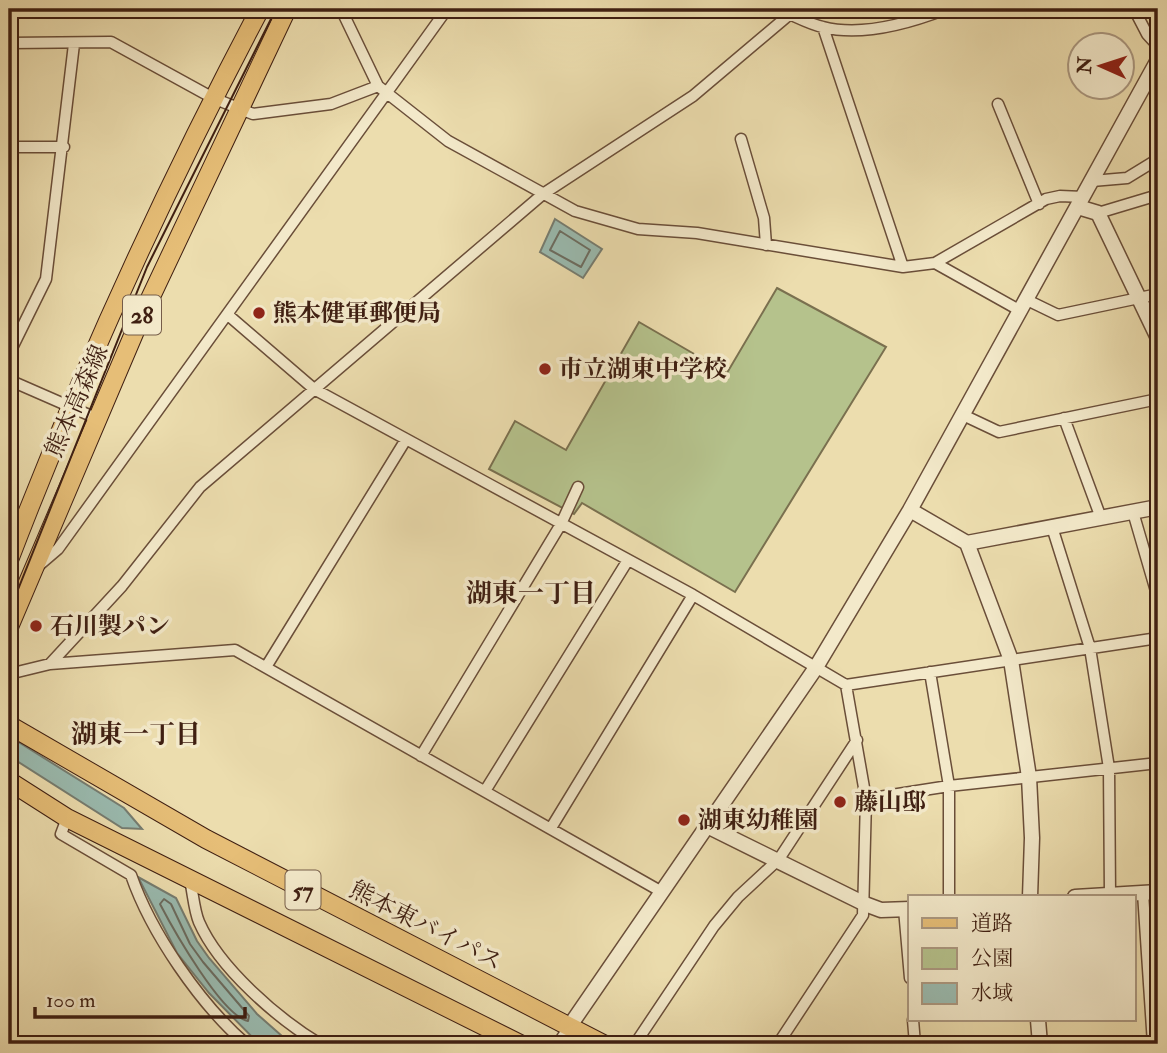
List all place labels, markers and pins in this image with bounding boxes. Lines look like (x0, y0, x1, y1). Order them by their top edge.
place label: 熊本健軍郵便局 (273, 298, 441, 329)
marker: 熊本健軍郵便局 (251, 305, 267, 321)
place label: 市立湖東中学校 (559, 354, 727, 385)
marker: 市立湖東中学校 (537, 361, 553, 377)
place label: 石川製パン (50, 611, 170, 642)
marker: 石川製パン (28, 618, 44, 634)
place label: 藤山邸 (854, 787, 926, 818)
marker: 藤山邸 (832, 794, 848, 810)
place label: 湖東幼稚園 (698, 805, 818, 836)
marker: 湖東幼稚園 (676, 812, 692, 828)

